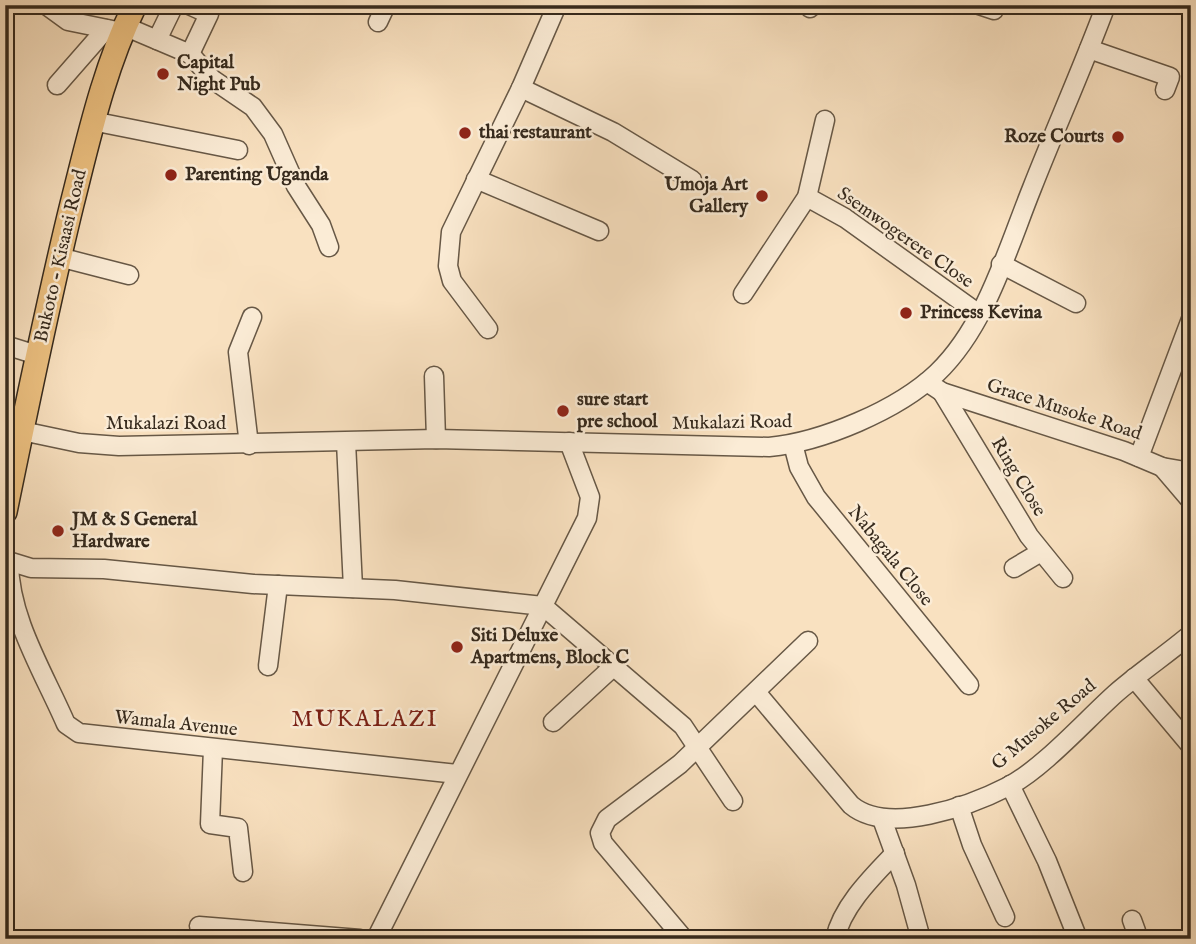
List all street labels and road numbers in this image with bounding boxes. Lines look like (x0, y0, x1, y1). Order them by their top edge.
street label: Bukoto - Kisaasi Road (29, 166, 93, 345)
street label: Ssemwogerere Close (832, 182, 978, 294)
street label: Grace Musoke Road (983, 374, 1145, 447)
street label: Mukalazi Road (672, 410, 793, 436)
street label: Mukalazi Road (106, 412, 227, 436)
street label: Ring Close (985, 433, 1051, 521)
street label: Nabagala Close (842, 501, 938, 612)
street label: G Musoke Road (987, 674, 1102, 776)
street label: Wamala Avenue (113, 706, 239, 742)

